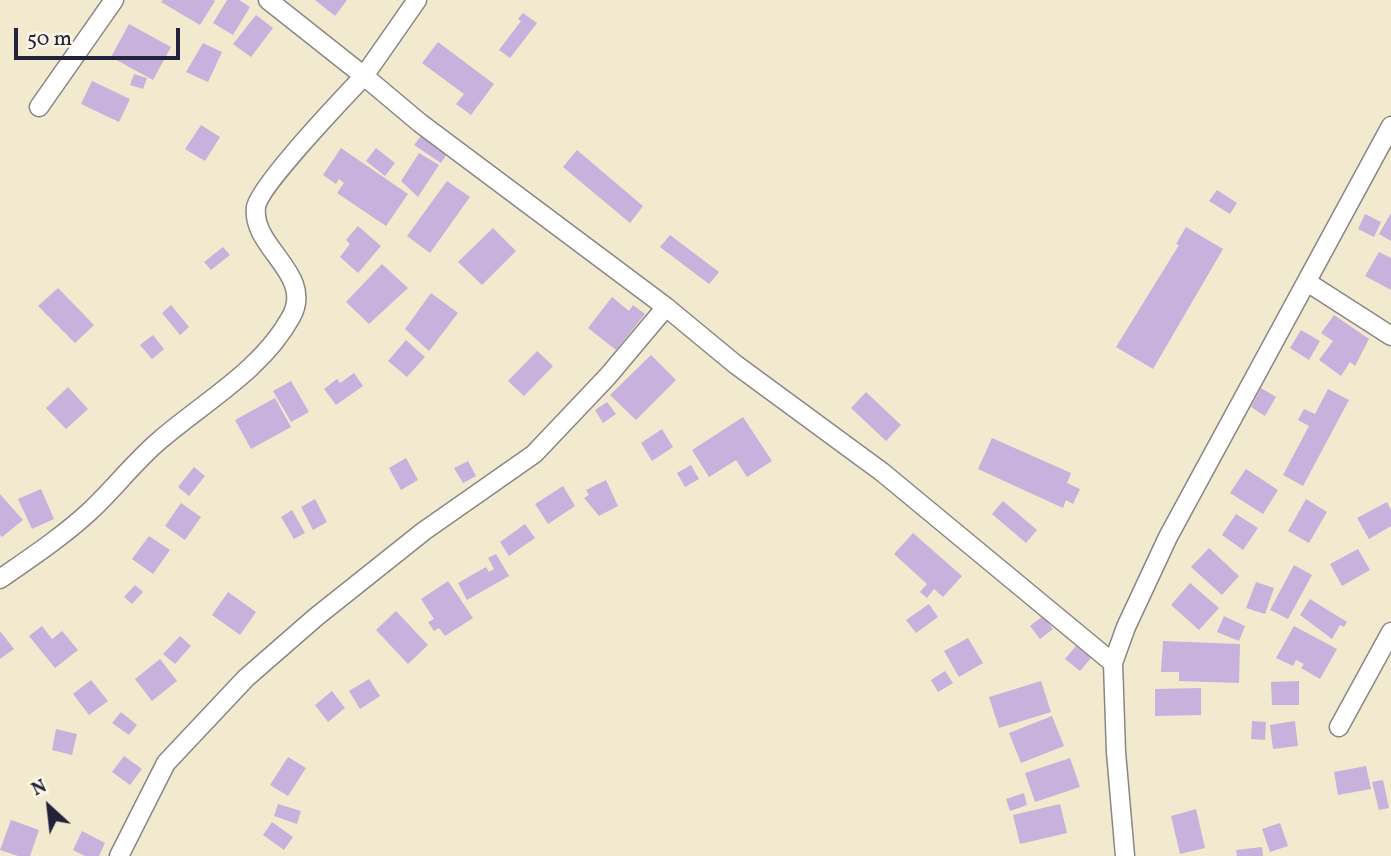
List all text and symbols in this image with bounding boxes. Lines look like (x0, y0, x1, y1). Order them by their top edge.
scale bar (18, 14, 184, 58)
text: 50 m (27, 25, 72, 54)
north arrow (14, 772, 84, 842)
text: N (27, 774, 52, 803)

